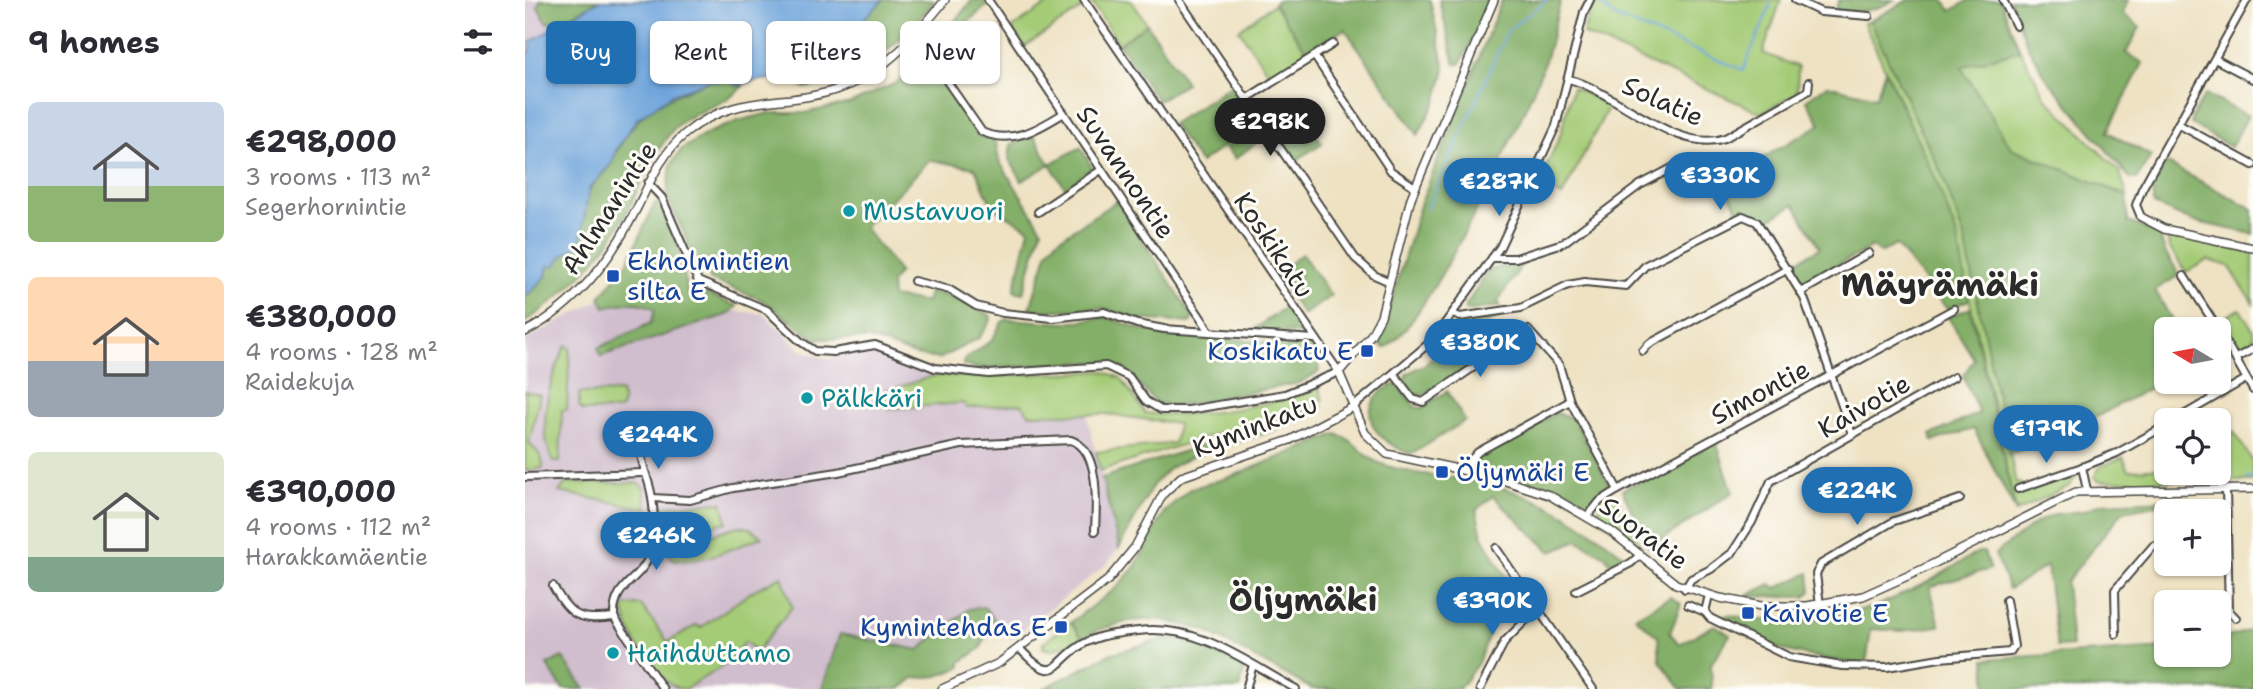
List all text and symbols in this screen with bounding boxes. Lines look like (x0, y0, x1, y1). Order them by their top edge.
chip: Buy (546, 21, 636, 84)
chip: Rent (650, 21, 752, 84)
chip: Filters (766, 21, 886, 84)
chip: New (900, 21, 1000, 84)
text: 9 homes (28, 22, 160, 63)
icon: filters (459, 23, 497, 61)
street label: Solatie (1617, 67, 1710, 134)
street label: Suvannontie (1069, 98, 1184, 245)
pin: €298K (1221, 99, 1319, 158)
text: €298K (1230, 106, 1310, 136)
text: €298,000 (245, 121, 397, 162)
icon: home (84, 130, 168, 214)
street label: Ahlmanintie (553, 134, 665, 281)
pin: €330K (1671, 152, 1769, 212)
pin: €287K (1450, 158, 1548, 218)
text: €330K (1680, 160, 1760, 190)
text: 3 rooms · 113 m² (245, 162, 431, 192)
text: €287K (1459, 166, 1539, 196)
street label: Koskikatu (1226, 185, 1323, 304)
text: Segerhornintie (245, 192, 407, 222)
place label: Mustavuori (863, 193, 1004, 228)
marker: Mustavuori (841, 203, 857, 219)
place label: Ekholmintien silta E (627, 243, 790, 308)
district label: Mäyrämäki (1841, 262, 2039, 307)
marker: Ekholmintien silta E (605, 268, 621, 284)
text: €380,000 (245, 296, 397, 337)
icon: home (84, 305, 168, 389)
north arrow (2154, 317, 2231, 394)
map controls (2154, 317, 2231, 667)
pin: €380K (1431, 320, 1529, 379)
text: €380K (1440, 327, 1520, 357)
place label: Koskikatu E (1207, 333, 1353, 368)
text: 4 rooms · 128 m² (245, 337, 438, 367)
marker: Koskikatu E (1359, 343, 1375, 359)
street label: Simontie (1704, 351, 1815, 432)
street label: Kaivotie (1811, 365, 1916, 446)
text: Raidekuja (245, 367, 354, 397)
place label: Pälkkäri (821, 380, 922, 415)
street label: Kyminkatu (1187, 386, 1322, 465)
marker: Pälkkäri (799, 390, 815, 406)
pin: €179K (1997, 406, 2095, 465)
button: locate (2154, 408, 2231, 485)
pin: €244K (609, 412, 707, 471)
text: €179K (2009, 413, 2083, 443)
text: €244K (618, 419, 698, 449)
place label: Öljymäki E (1456, 454, 1590, 489)
marker: Öljymäki E (1434, 464, 1450, 480)
pin: €224K (1808, 468, 1906, 527)
text: €390,000 (245, 471, 396, 512)
text: €224K (1818, 475, 1896, 505)
icon: home (84, 480, 168, 564)
street label: Suoratie (1593, 488, 1696, 578)
button: + (2154, 499, 2231, 576)
text: 4 rooms · 112 m² (245, 512, 431, 542)
pin: €246K (607, 512, 705, 572)
text: €246K (616, 520, 696, 550)
text: Harakkamäentie (245, 542, 428, 572)
district label: Öljymäki (1228, 577, 1378, 622)
pin: €390K (1443, 578, 1541, 637)
text: €390K (1452, 585, 1532, 615)
button: − (2154, 590, 2231, 667)
place label: Kaivotie E (1762, 595, 1888, 630)
marker: Kaivotie E (1740, 605, 1756, 621)
place label: Kymintehdas E (860, 609, 1047, 644)
marker: Kymintehdas E (1053, 619, 1069, 635)
place label: Haihduttamo (627, 635, 791, 670)
marker: Haihduttamo (605, 645, 621, 661)

